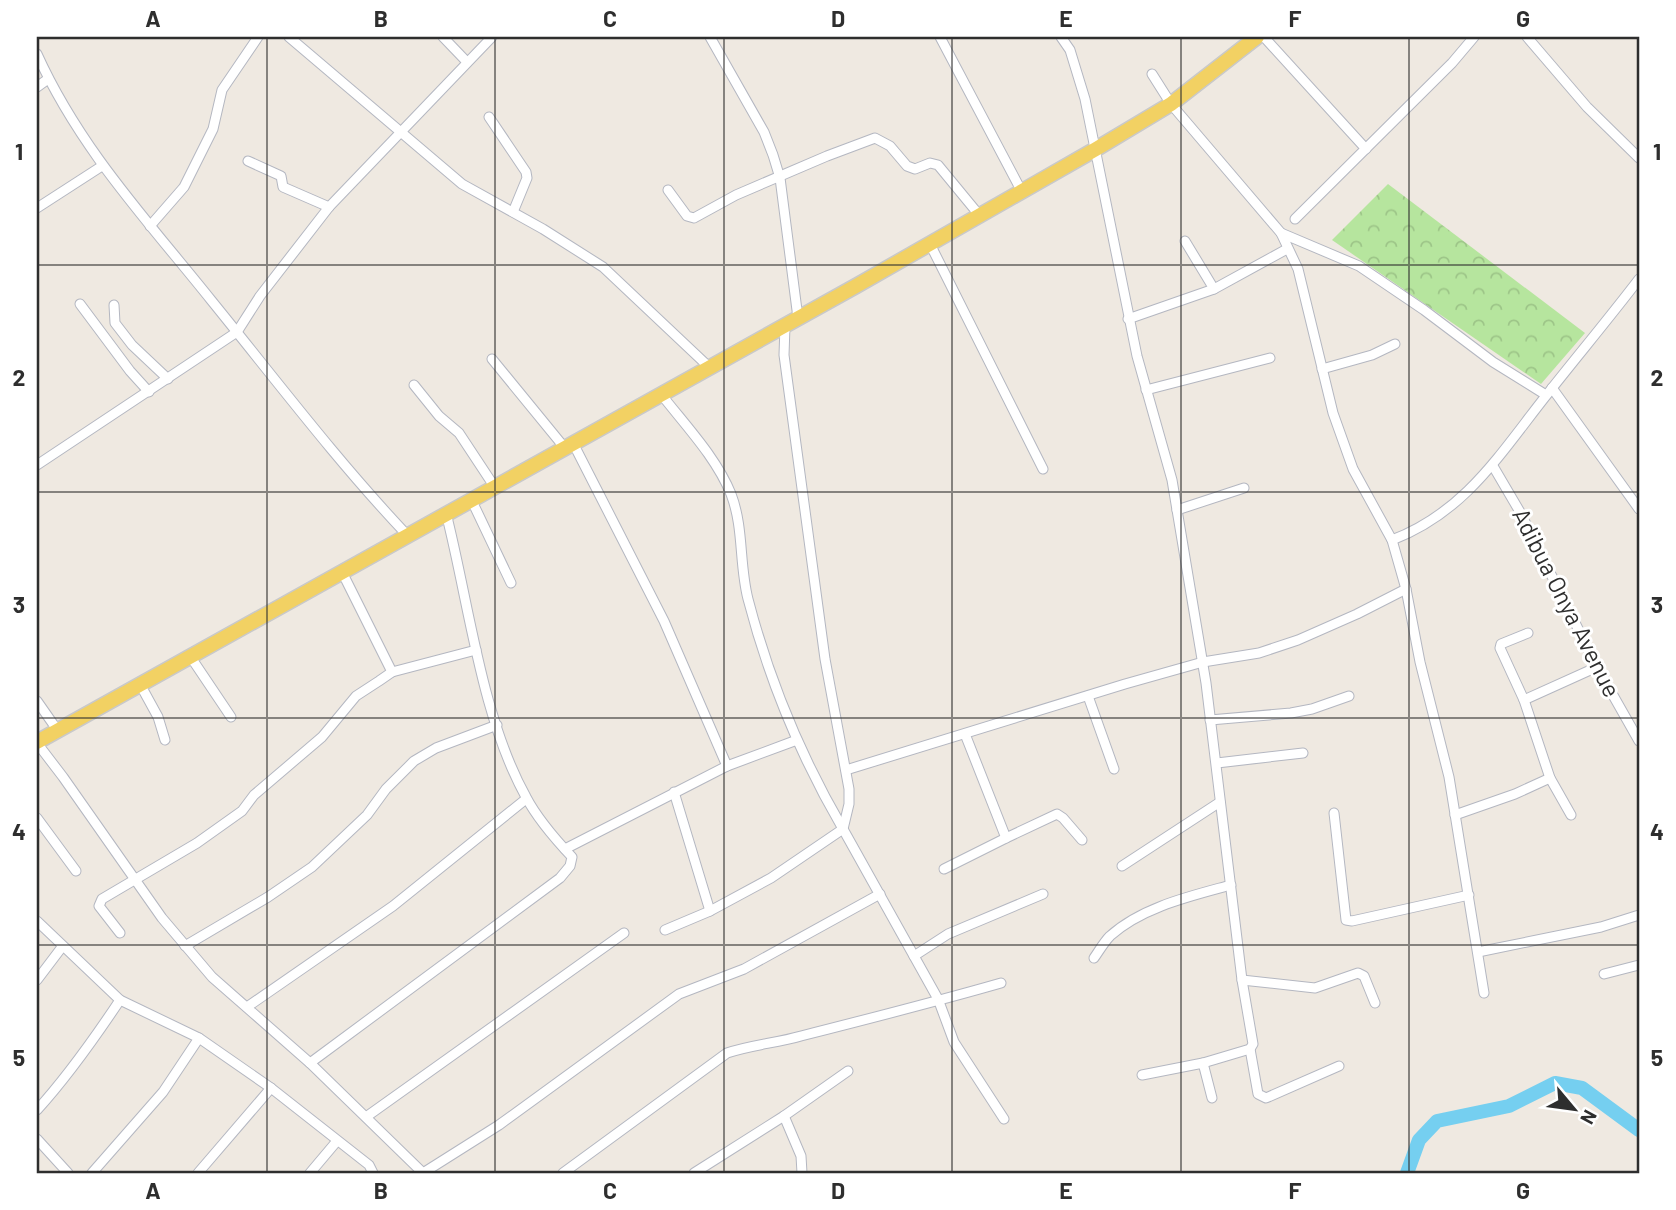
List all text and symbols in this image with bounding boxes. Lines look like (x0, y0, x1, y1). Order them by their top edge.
text: A (145, 4, 161, 32)
text: B (374, 4, 388, 32)
text: C (603, 4, 617, 32)
text: D (831, 4, 845, 32)
text: E (1059, 4, 1073, 32)
text: F (1289, 4, 1302, 32)
text: G (1516, 4, 1530, 32)
text: 1 (15, 137, 23, 165)
text: 1 (1653, 137, 1661, 165)
text: 2 (13, 363, 25, 391)
text: 2 (1651, 363, 1663, 391)
street label: Adibua Onya Avenue (1507, 503, 1628, 702)
text: 3 (13, 590, 25, 618)
text: 3 (1651, 590, 1663, 618)
text: 4 (12, 817, 26, 845)
text: 4 (1650, 817, 1664, 845)
text: 5 (13, 1043, 25, 1071)
text: 5 (1651, 1043, 1663, 1071)
north arrow (1540, 1074, 1610, 1144)
text: N (1576, 1106, 1602, 1129)
text: A (145, 1176, 161, 1204)
text: B (374, 1176, 388, 1204)
text: C (603, 1176, 617, 1204)
text: D (831, 1176, 845, 1204)
text: E (1059, 1176, 1073, 1204)
text: F (1289, 1176, 1302, 1204)
text: G (1516, 1176, 1530, 1204)

